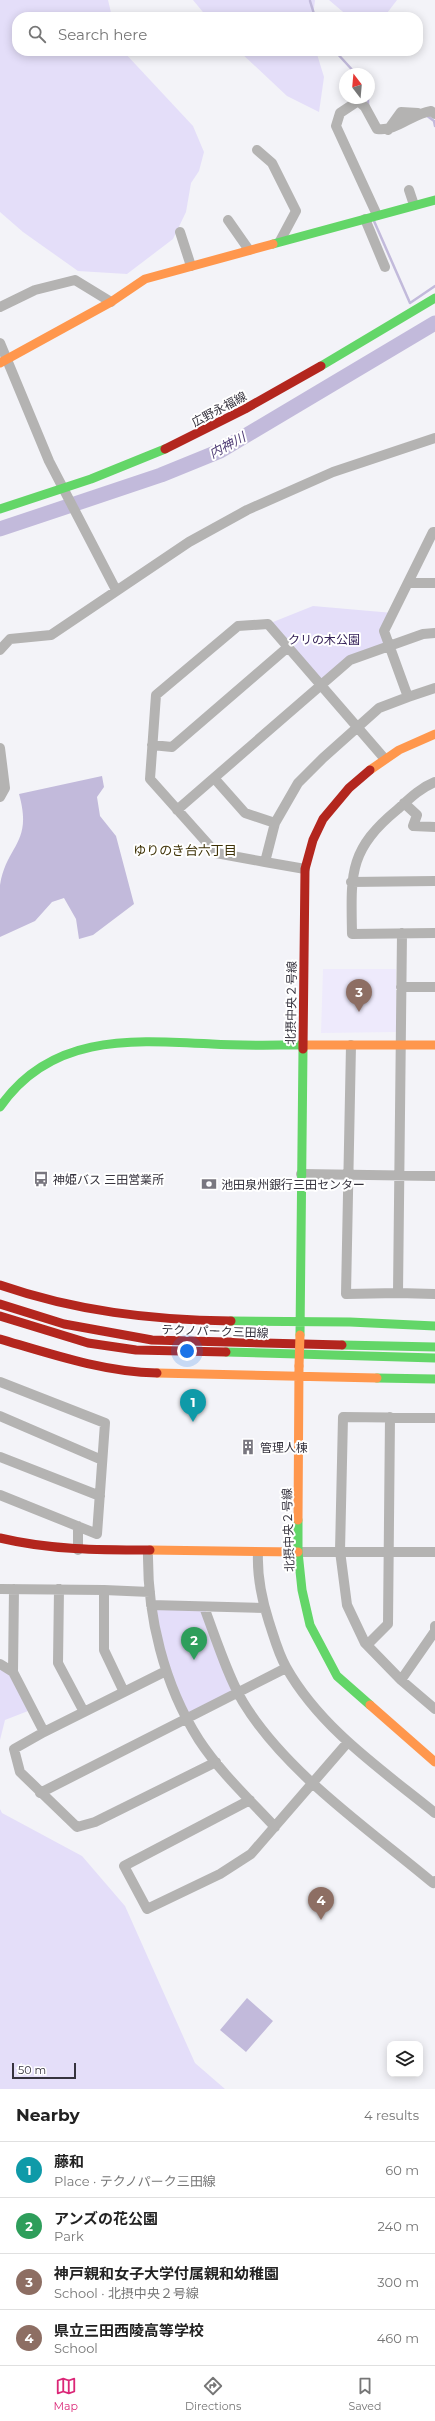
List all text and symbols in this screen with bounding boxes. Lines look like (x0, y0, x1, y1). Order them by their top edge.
search box (12, 12, 423, 56)
icon: search (26, 23, 48, 45)
text: Search here (58, 25, 147, 44)
north arrow (339, 68, 375, 104)
street label: 広野永福線 (189, 388, 249, 430)
water label: 内神川 (206, 428, 250, 461)
park label: クリの木公園 (288, 632, 360, 647)
district label: ゆりのき台六丁目 (133, 842, 237, 858)
street label: 北摂中央２号線 (283, 961, 299, 1045)
pin: 3 (346, 979, 372, 1012)
bus stop icon: 神姫バス 三田営業所 (32, 1170, 50, 1188)
place label: 神姫バス 三田営業所 (53, 1172, 164, 1187)
bank icon: 池田泉州銀行三田センター (200, 1175, 218, 1193)
place label: 池田泉州銀行三田センター (221, 1177, 365, 1192)
street label: テクノパーク三田線 (161, 1322, 269, 1340)
your location (177, 1341, 197, 1361)
pin: 1 (180, 1389, 206, 1422)
building icon: 管理人棟 (239, 1438, 257, 1456)
place label: 管理人棟 (260, 1440, 308, 1455)
street label: 北摂中央２号線 (279, 1488, 297, 1572)
pin: 2 (181, 1627, 207, 1660)
pin: 4 (308, 1887, 334, 1920)
map controls (387, 2041, 423, 2077)
button: layers (387, 2041, 423, 2077)
scale bar (12, 2061, 76, 2080)
text: 50 m (18, 2063, 46, 2077)
text: Nearby (16, 2105, 80, 2125)
text: 4 results (364, 2107, 419, 2123)
text: 藤和 (54, 2152, 84, 2171)
text: 1 (26, 2162, 32, 2178)
text: 60 m (385, 2162, 419, 2178)
text: Place · テクノパーク三田線 (54, 2173, 216, 2189)
text: アンズの花公園 (54, 2209, 158, 2228)
text: 2 (25, 2218, 33, 2234)
text: 240 m (378, 2218, 419, 2234)
text: Park (54, 2228, 84, 2244)
text: 神戸親和女子大学付属親和幼稚園 (54, 2264, 279, 2283)
text: 3 (25, 2274, 33, 2290)
text: 300 m (377, 2274, 419, 2290)
text: School · 北摂中央２号線 (54, 2285, 199, 2301)
text: 県立三田西陵高等学校 (54, 2321, 204, 2340)
text: 4 (25, 2330, 33, 2346)
text: 460 m (377, 2330, 419, 2346)
text: School (54, 2340, 98, 2356)
tab: Map (54, 2375, 78, 2413)
tab: Directions (185, 2375, 241, 2413)
tab: Saved (348, 2375, 381, 2413)

